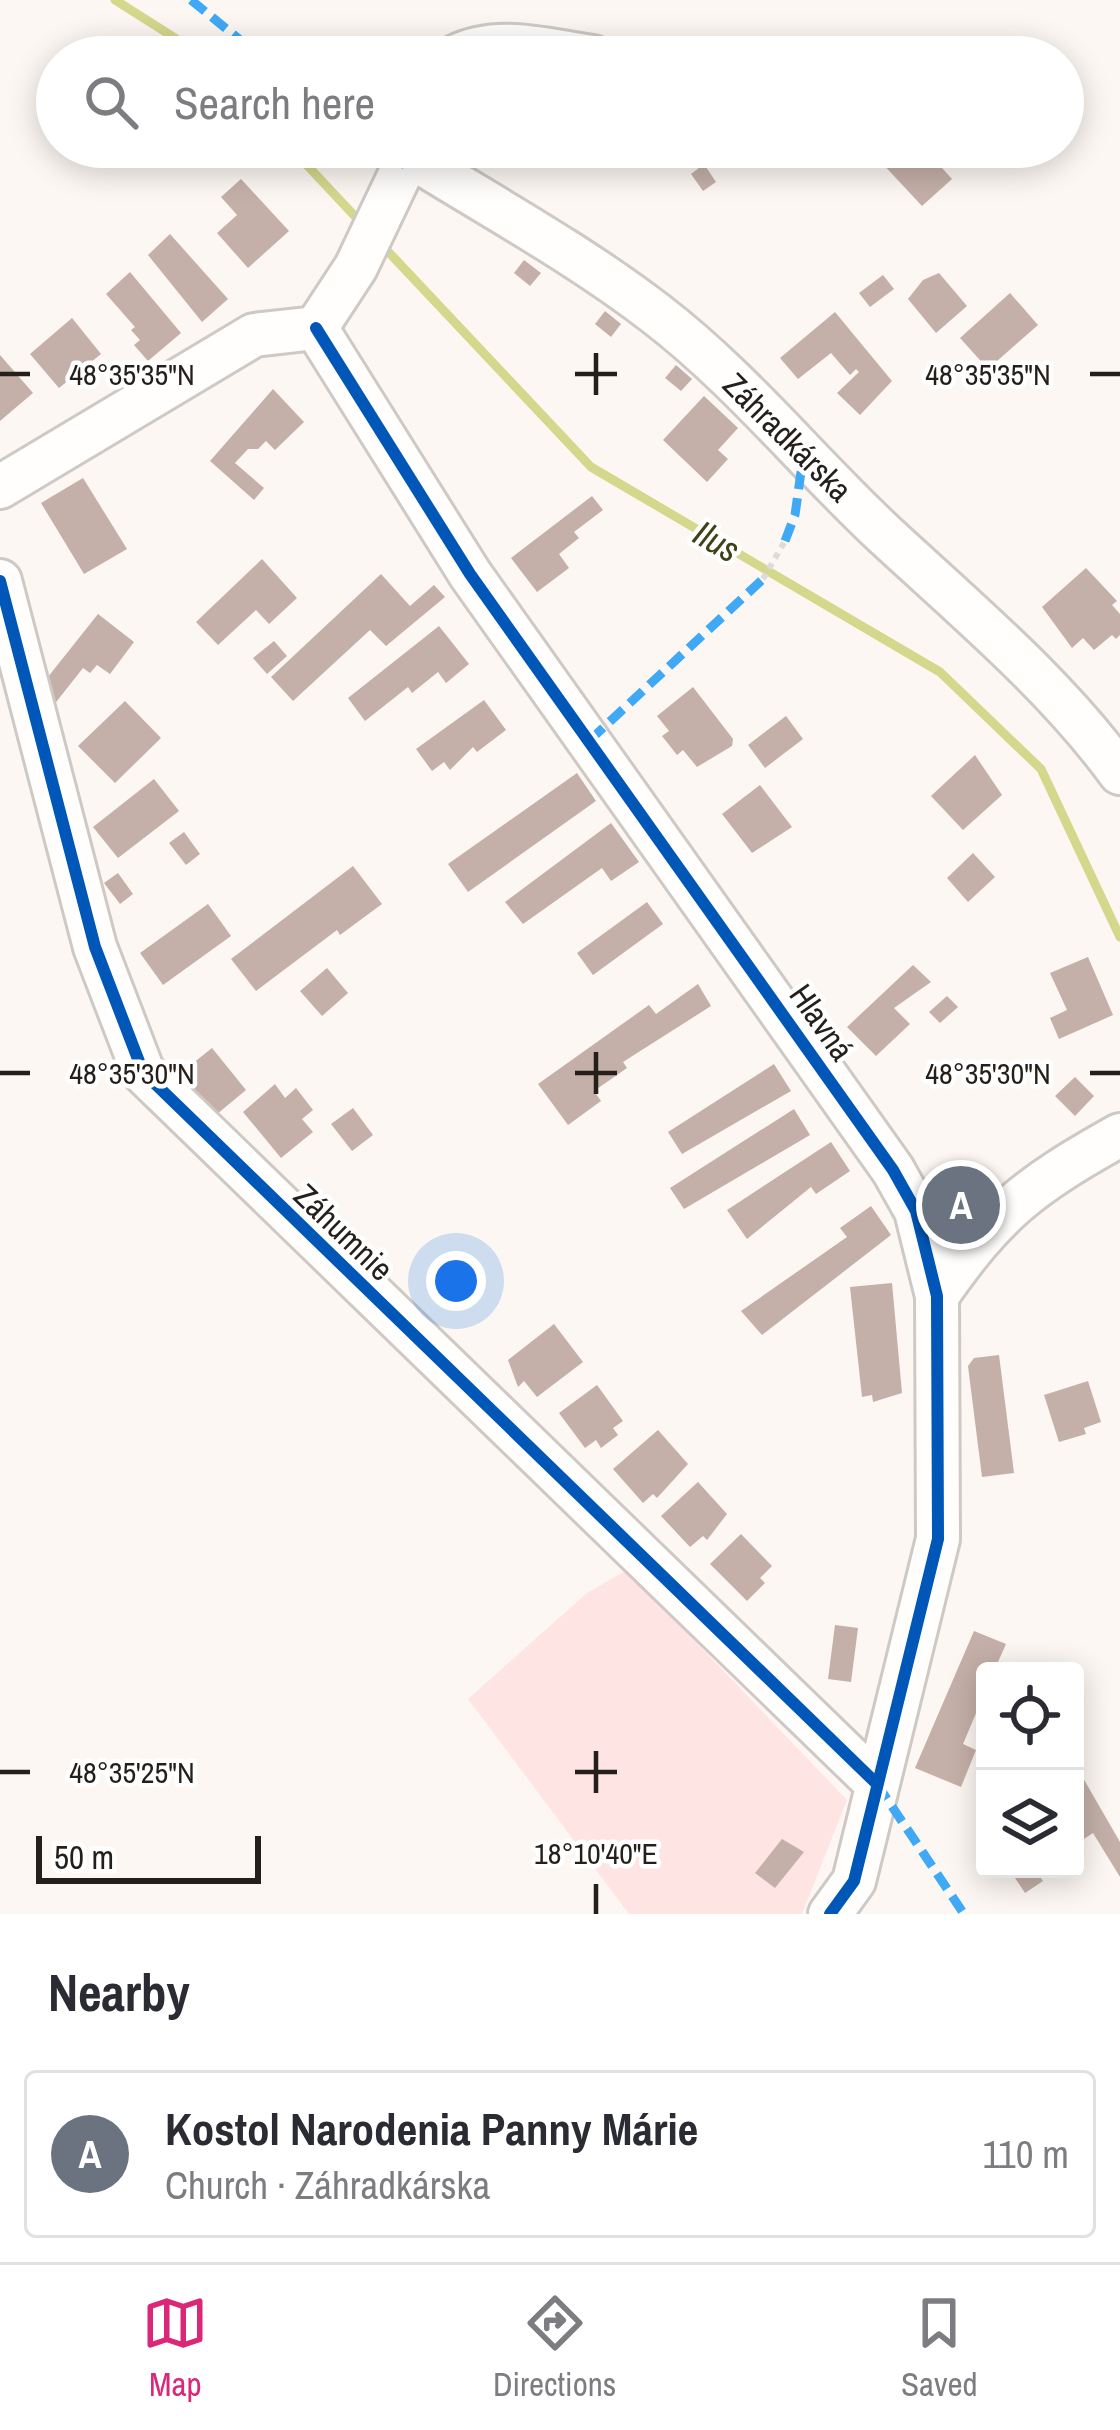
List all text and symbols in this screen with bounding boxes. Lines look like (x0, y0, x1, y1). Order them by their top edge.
search box (36, 36, 1084, 168)
icon: search (78, 69, 144, 135)
text: Search here (174, 72, 375, 133)
text: 48°35'35"N (69, 354, 195, 394)
text: 48°35'35"N (925, 354, 1051, 394)
street label: Záhradkárska (714, 363, 862, 511)
water label: Ilus (685, 509, 749, 573)
street label: Hlavná (780, 975, 864, 1069)
text: 48°35'30"N (69, 1053, 195, 1093)
text: 48°35'30"N (925, 1053, 1051, 1093)
pin: A (922, 1160, 1000, 1250)
street label: Záhumnie (285, 1174, 403, 1290)
your location (426, 1251, 486, 1311)
map controls (976, 1662, 1084, 1878)
button: locate (976, 1662, 1084, 1770)
text: 48°35'25"N (69, 1752, 195, 1792)
button: layers (976, 1770, 1084, 1878)
scale bar (36, 1830, 261, 1883)
text: 18°10'40"E (534, 1833, 658, 1873)
text: 50 m (54, 1835, 114, 1879)
text: Nearby (48, 1958, 190, 2027)
text: Kostol Narodenia Panny Márie (165, 2098, 698, 2159)
text: A (78, 2128, 102, 2180)
text: 110 m (982, 2128, 1069, 2180)
text: Church · Záhradkárska (165, 2159, 490, 2211)
tab: Map (142, 2290, 208, 2406)
tab: Directions (493, 2290, 616, 2406)
tab: Saved (901, 2290, 978, 2406)

